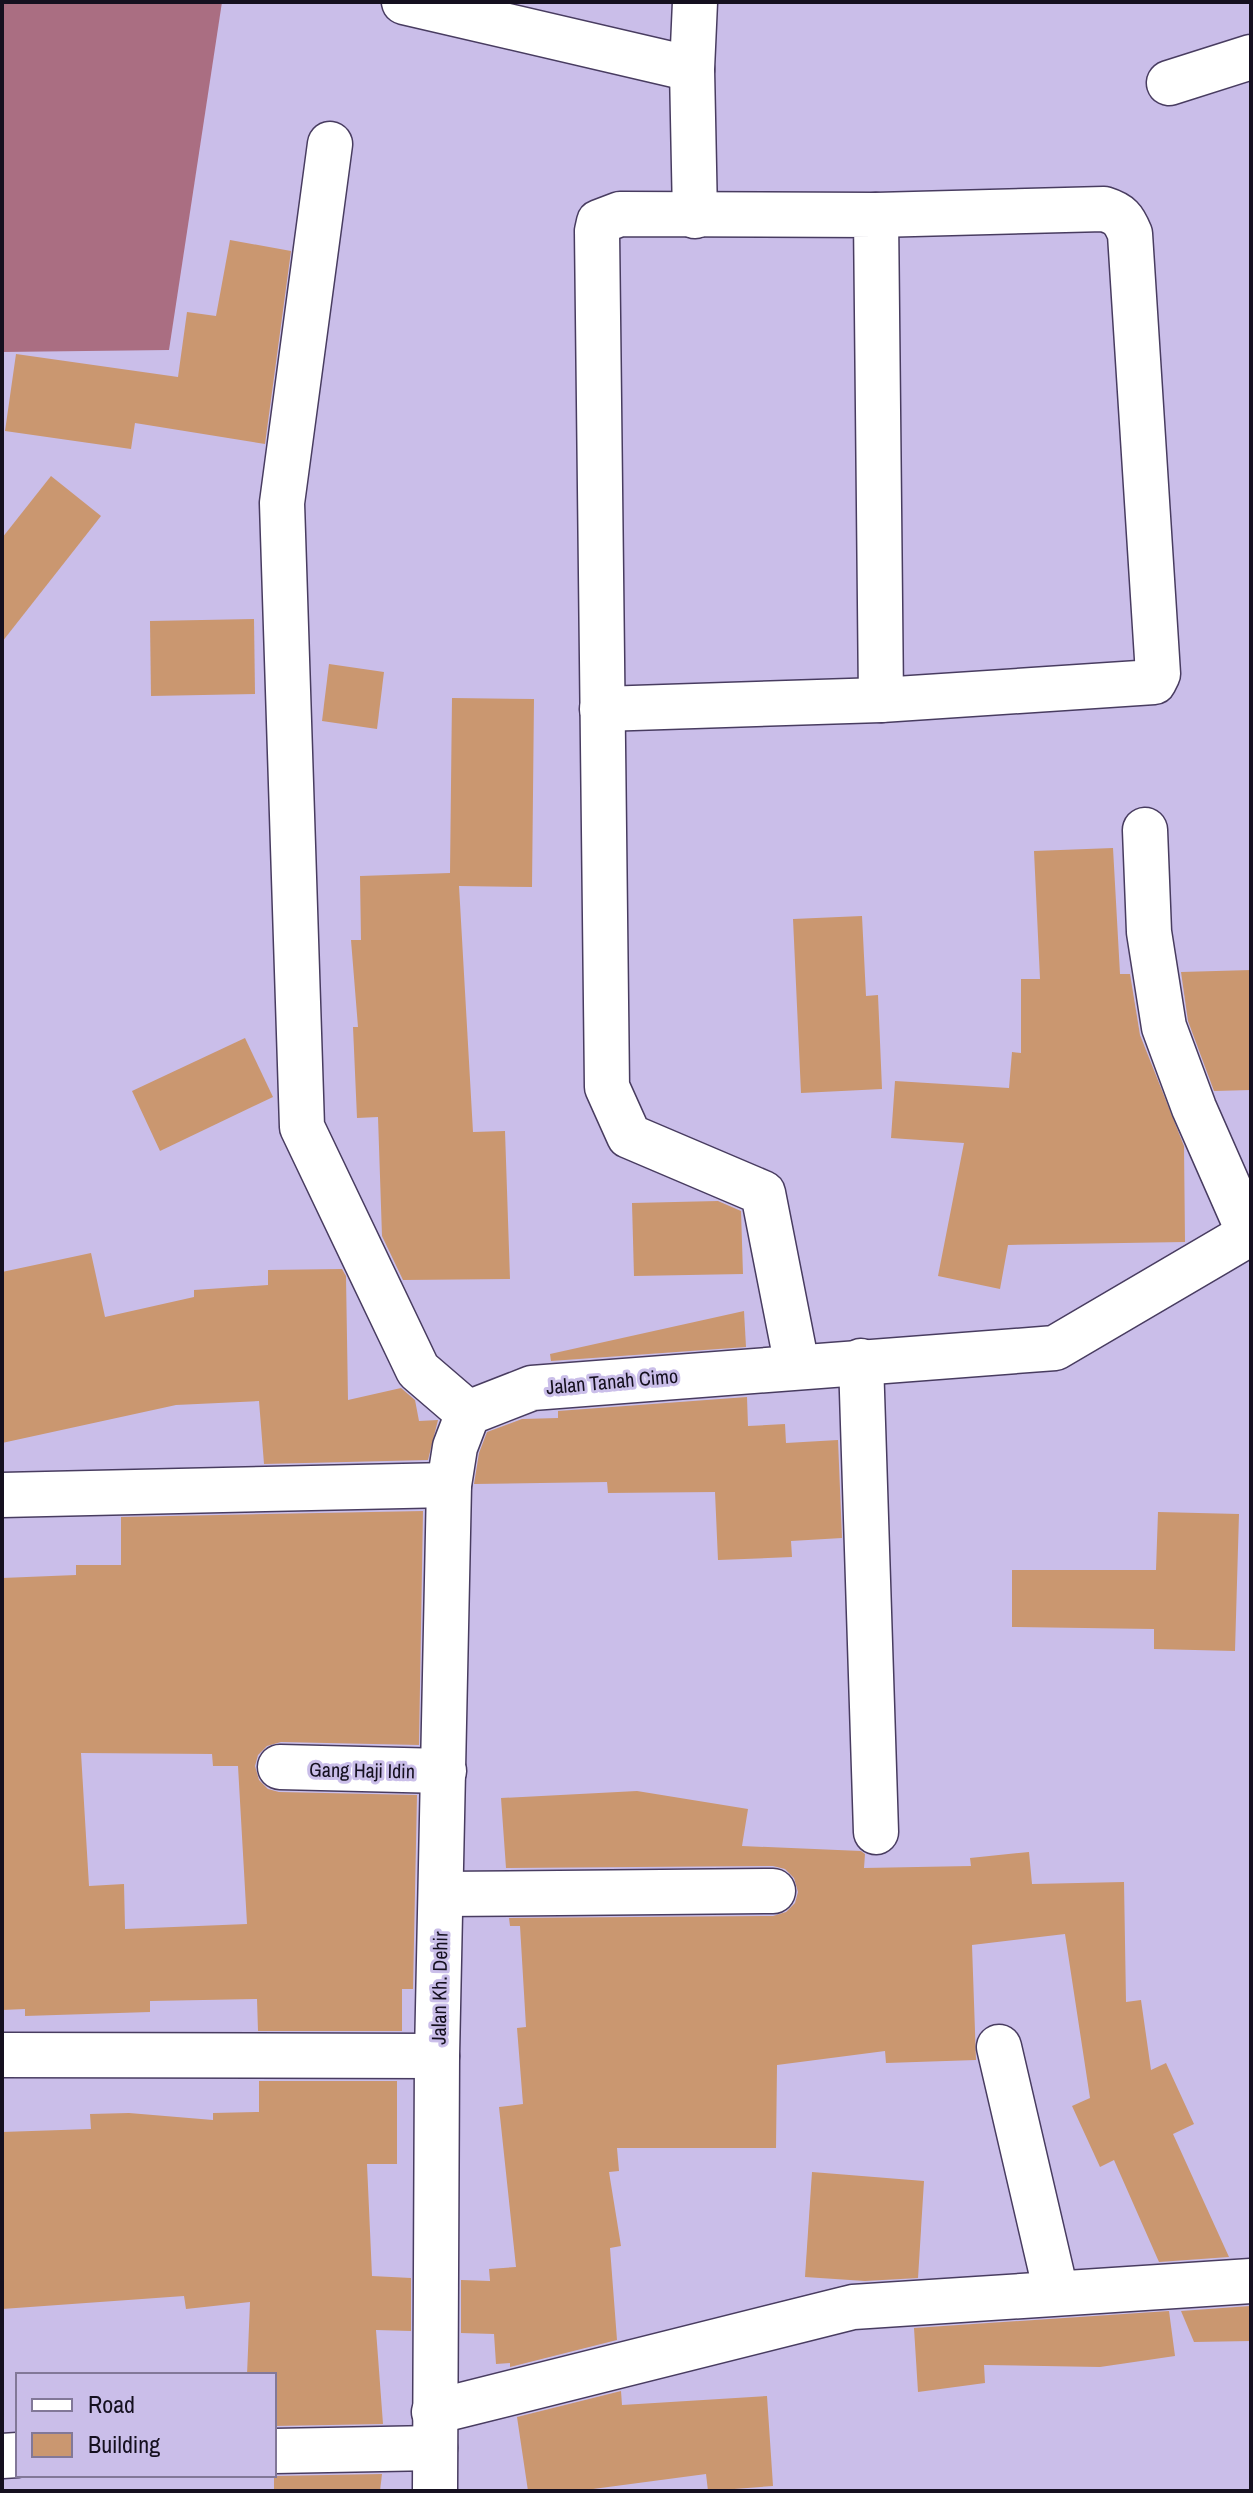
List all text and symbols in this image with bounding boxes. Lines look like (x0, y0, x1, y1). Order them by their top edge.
street label: Jalan Tanah Cimo (545, 1362, 679, 1400)
street label: Gang Haji Idin (309, 1756, 415, 1784)
street label: Jalan Kh. Dehir (425, 1931, 453, 2045)
legend (16, 2373, 276, 2477)
text: Road (88, 2388, 135, 2420)
text: Building (88, 2428, 160, 2460)

